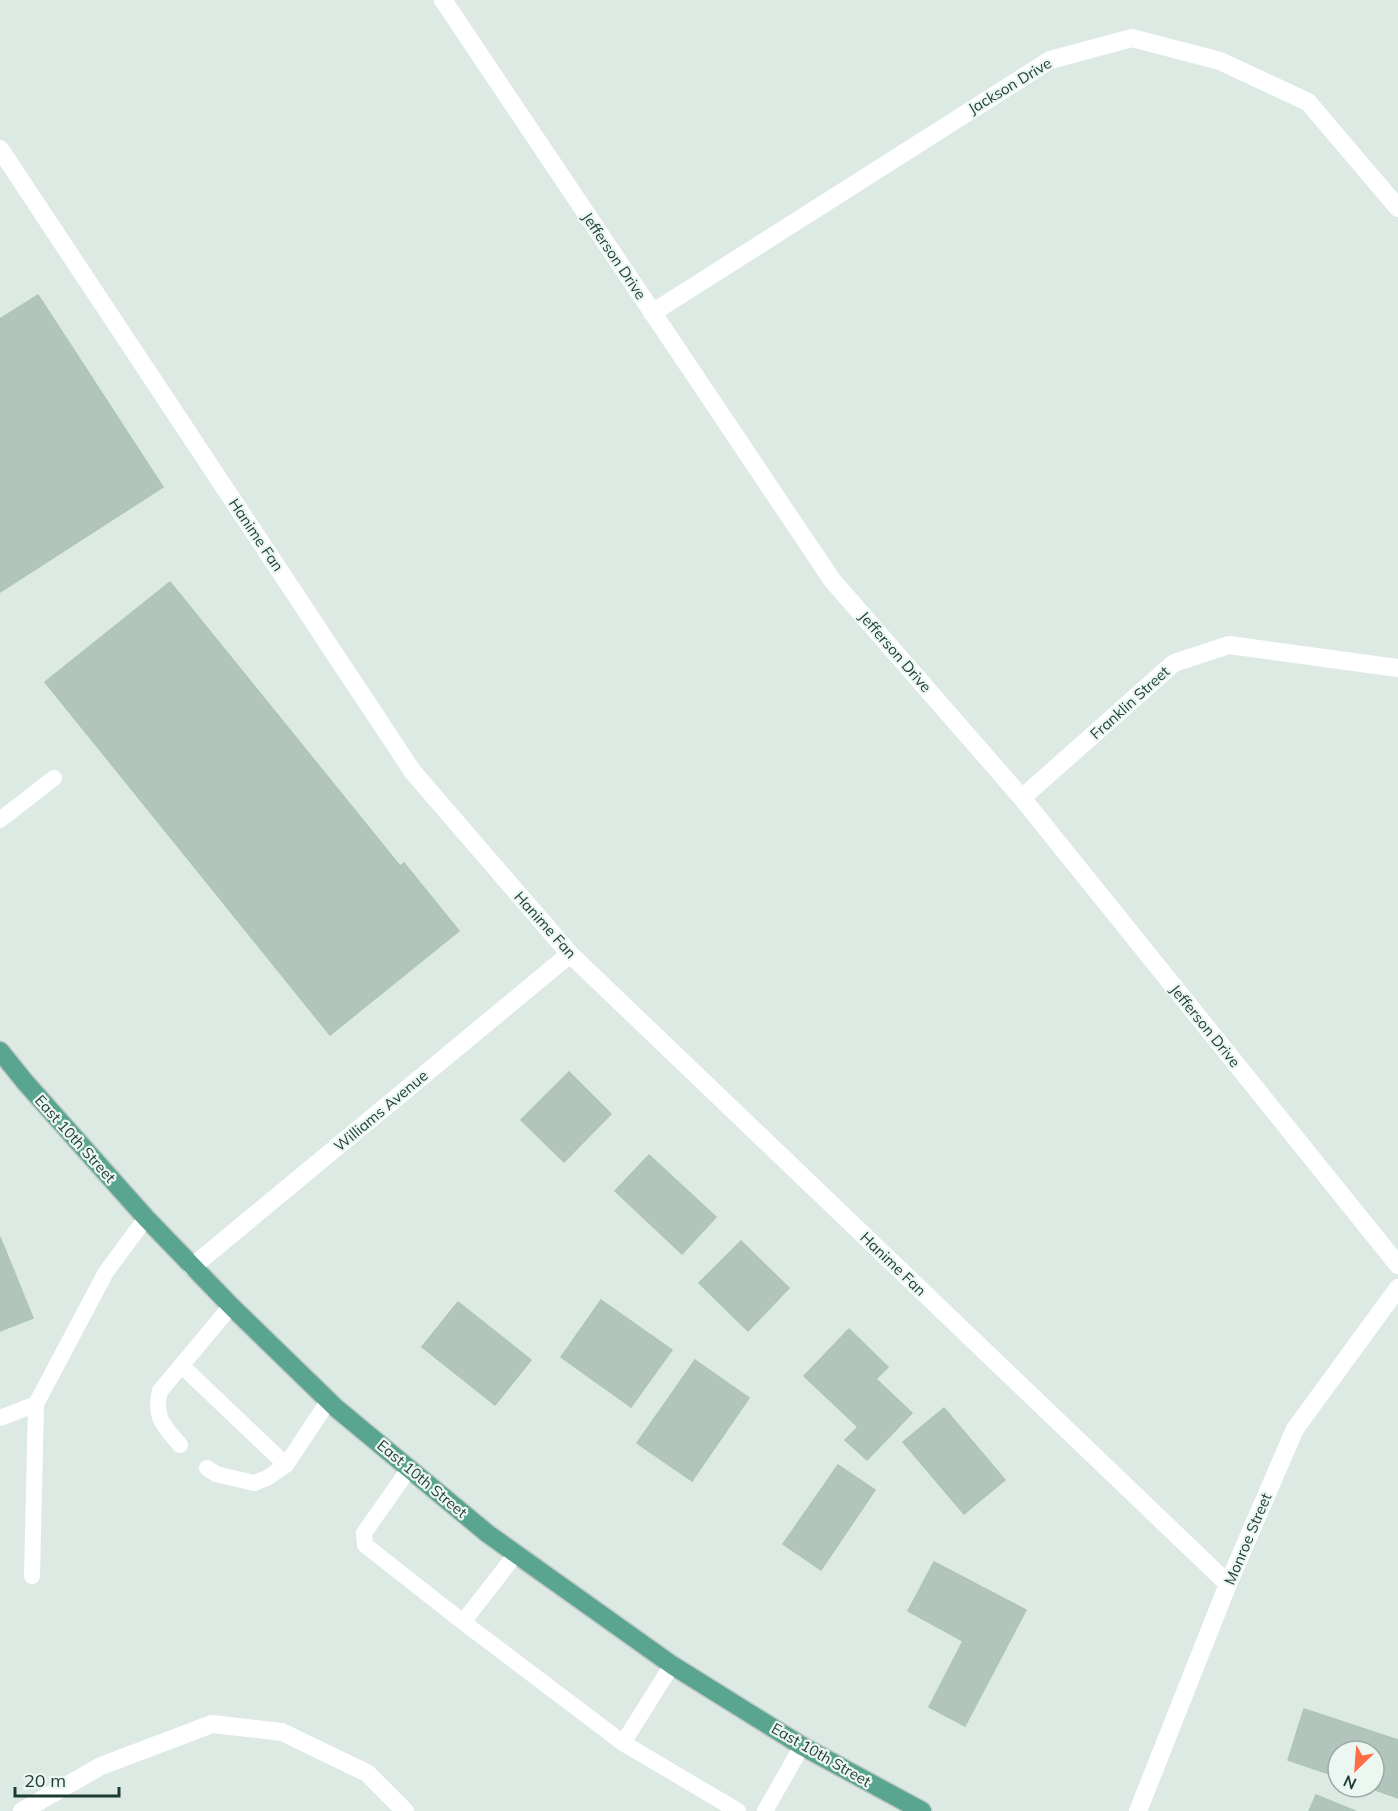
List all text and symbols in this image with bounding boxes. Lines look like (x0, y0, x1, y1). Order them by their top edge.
street label: Jackson Drive (965, 53, 1055, 118)
street label: Jefferson Drive (578, 208, 651, 303)
street label: Hanime Fan (225, 495, 288, 575)
street label: Jefferson Drive (855, 607, 936, 696)
street label: Franklin Street (1086, 662, 1173, 743)
street label: Hanime Fan (510, 887, 581, 962)
street label: Jefferson Drive (1166, 980, 1245, 1071)
street label: Williams Avenue (330, 1066, 432, 1155)
street label: East 10th Street (31, 1091, 120, 1187)
street label: Hanime Fan (857, 1228, 930, 1300)
street label: East 10th Street (373, 1435, 471, 1522)
street label: Monroe Street (1220, 1490, 1275, 1587)
street label: East 10th Street (768, 1718, 874, 1791)
north arrow (1326, 1739, 1386, 1799)
scale bar (15, 1760, 118, 1798)
text: 20 m (24, 1769, 66, 1792)
text: N (1340, 1771, 1359, 1794)

